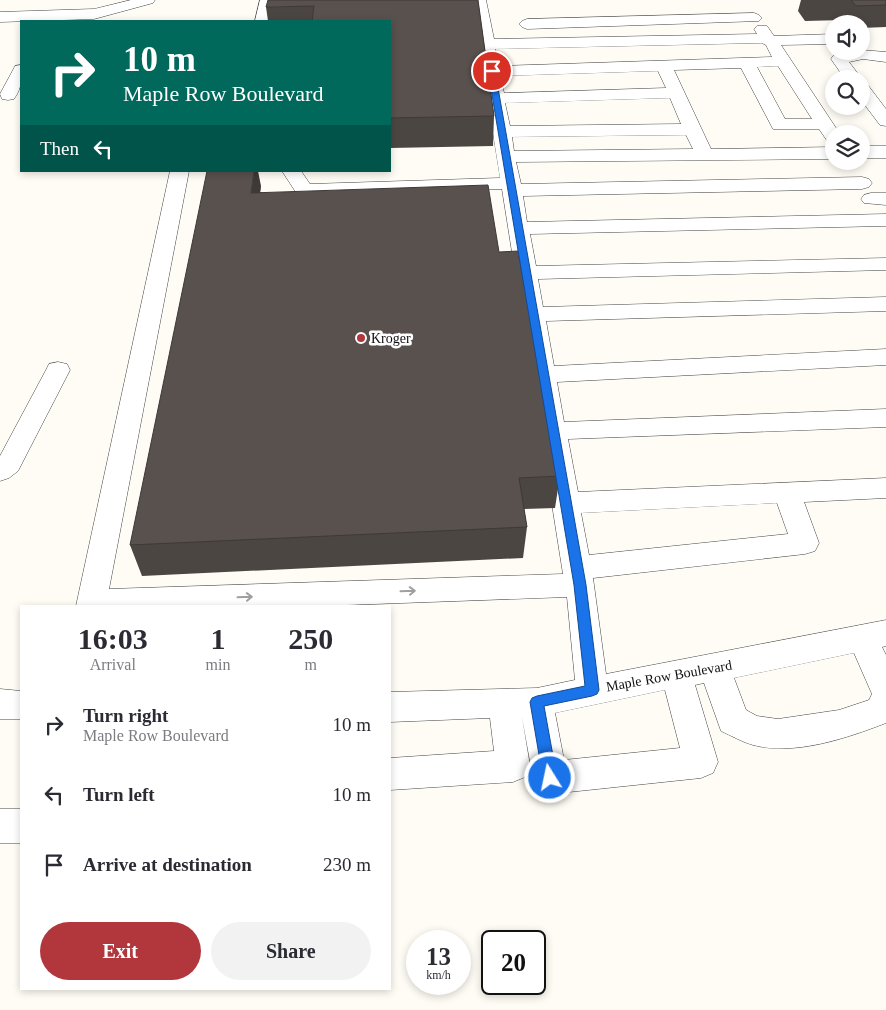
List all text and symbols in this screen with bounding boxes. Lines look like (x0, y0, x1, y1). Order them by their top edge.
map controls (825, 15, 870, 170)
button: sound (825, 15, 870, 60)
icon: right (40, 40, 105, 105)
text: 10 m (123, 40, 196, 79)
pin (471, 50, 513, 92)
icon: arrive (478, 57, 506, 85)
button: search (825, 70, 870, 115)
text: Maple Row Boulevard (123, 81, 323, 106)
button: layers (825, 125, 870, 170)
icon: left (89, 135, 117, 163)
text: Then (40, 138, 79, 159)
place label: Kroger (371, 331, 411, 346)
marker: Kroger (355, 332, 367, 344)
one-way arrow (399, 587, 415, 596)
one-way arrow (237, 592, 253, 602)
text: 16:03 (78, 622, 148, 655)
text: 1 (210, 622, 225, 655)
text: 250 (288, 622, 333, 655)
text: Arrival (90, 656, 136, 673)
text: min (206, 656, 230, 673)
text: m (304, 656, 317, 673)
street label: Maple Row Boulevard (605, 658, 733, 694)
text: Turn right (83, 705, 168, 726)
icon: right (40, 711, 68, 739)
text: 10 m (332, 714, 371, 735)
text: Maple Row Boulevard (83, 727, 229, 744)
position arrow (523, 751, 575, 803)
icon: left (40, 781, 68, 809)
text: Turn left (83, 784, 155, 805)
text: 10 m (332, 784, 371, 805)
icon: arrive (40, 851, 68, 879)
text: Arrive at destination (83, 854, 252, 875)
text: 230 m (323, 854, 371, 875)
button: Exit (40, 922, 201, 980)
button: Share (211, 922, 371, 980)
speed limit sign: 20 (481, 930, 546, 995)
text: 13 (426, 943, 451, 970)
text: km/h (426, 968, 451, 982)

